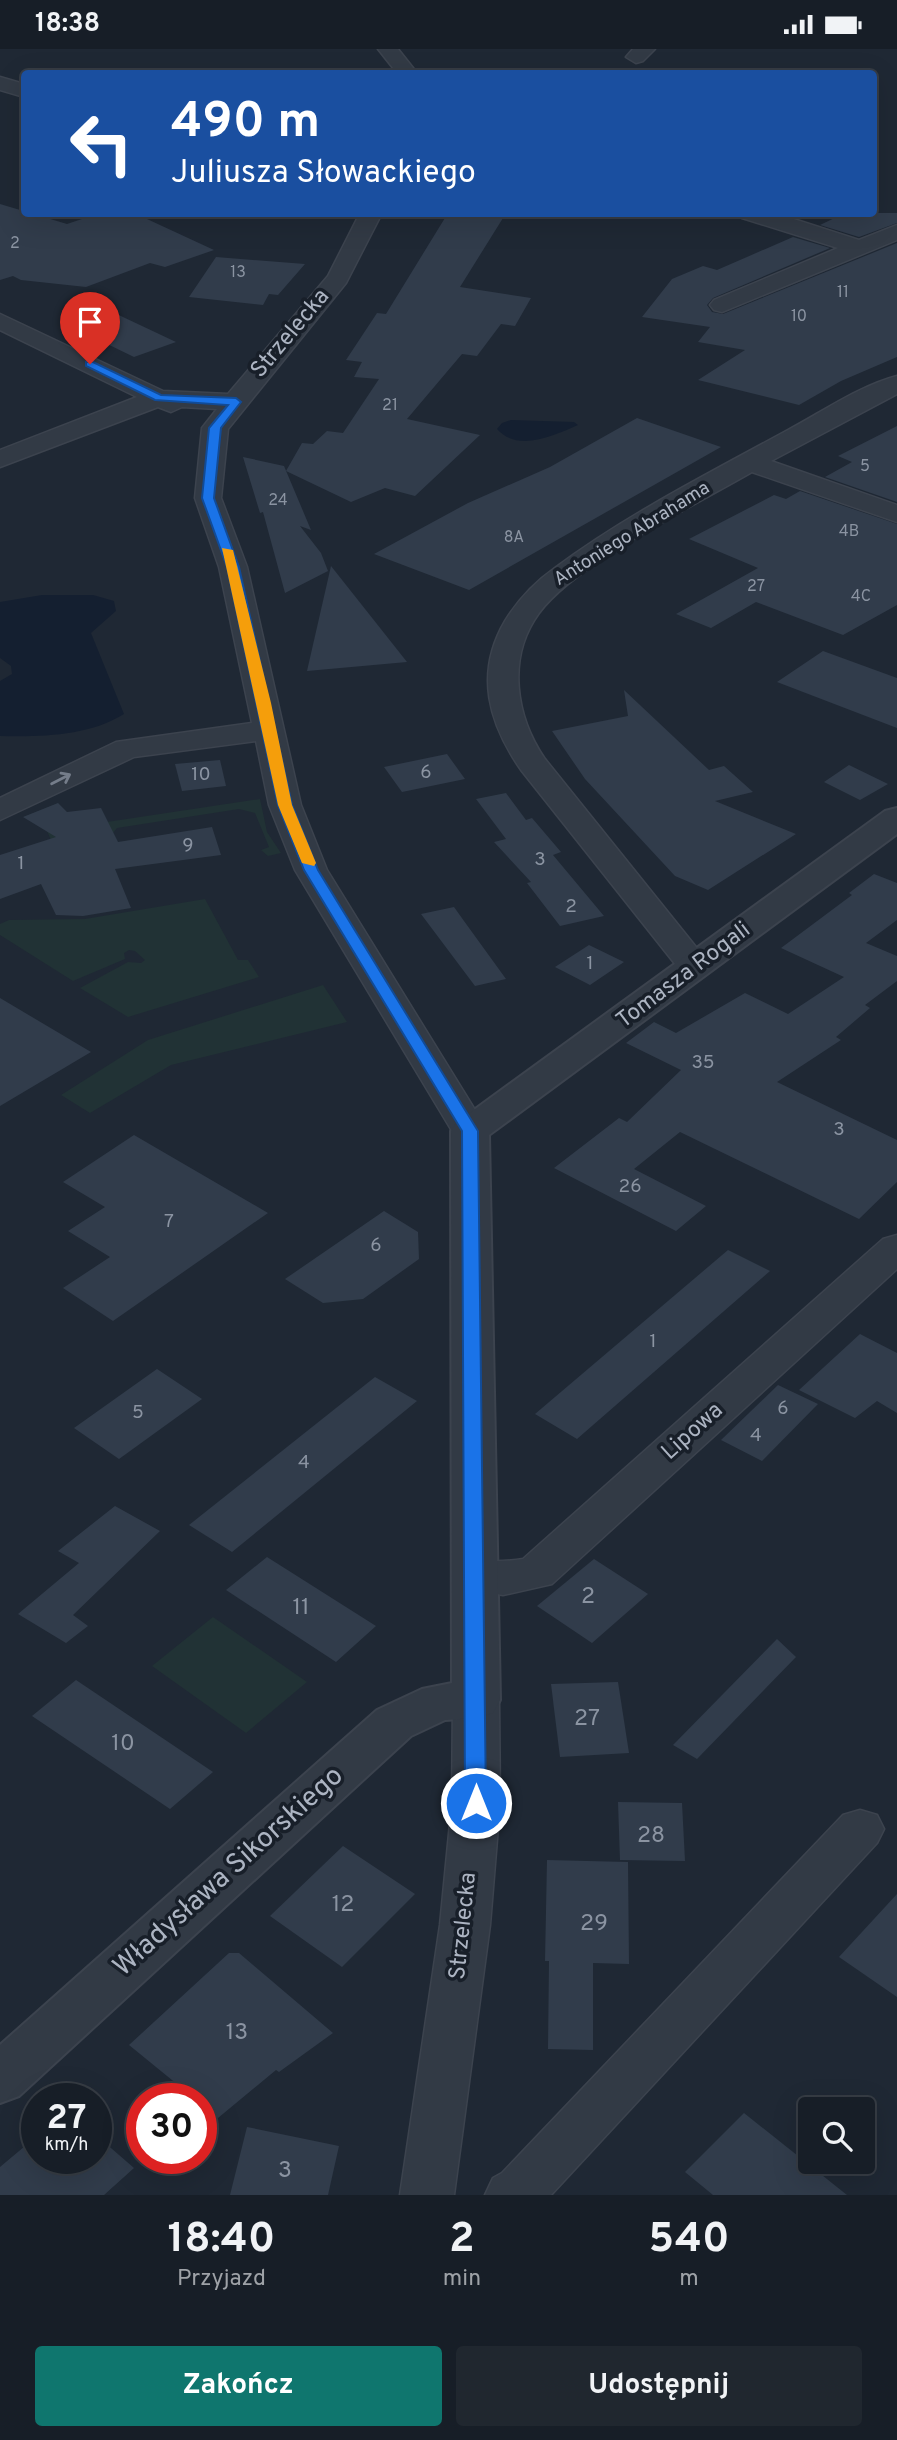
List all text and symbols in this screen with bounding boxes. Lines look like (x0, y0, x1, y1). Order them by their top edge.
text: 18:38 (35, 8, 100, 41)
text: 490 m (171, 93, 320, 155)
icon: left (56, 98, 147, 189)
text: Juliusza Słowackiego (171, 154, 476, 194)
house number: 2 (10, 234, 20, 254)
house number: 13 (230, 263, 246, 283)
street label: Strzelecka (245, 283, 337, 385)
house number: 11 (837, 283, 849, 303)
pin (60, 292, 120, 364)
icon: arrive (71, 303, 109, 341)
house number: 10 (791, 307, 807, 327)
house number: 21 (382, 396, 398, 416)
house number: 5 (860, 457, 870, 477)
street label: Antoniego Abrahama (550, 476, 714, 592)
house number: 24 (268, 491, 288, 511)
house number: 4B (839, 522, 859, 542)
house number: 8A (504, 528, 524, 548)
house number: 27 (747, 577, 765, 597)
house number: 4C (851, 587, 871, 607)
house number: 6 (420, 761, 432, 785)
house number: 10 (191, 763, 211, 787)
one-way arrow (50, 772, 71, 786)
house number: 9 (182, 834, 194, 858)
house number: 3 (534, 848, 546, 872)
house number: 1 (17, 852, 25, 876)
house number: 2 (565, 895, 577, 919)
street label: Tomasza Rogali (611, 916, 757, 1036)
house number: 1 (586, 952, 594, 976)
house number: 35 (691, 1051, 715, 1075)
house number: 3 (833, 1118, 845, 1142)
house number: 26 (619, 1175, 641, 1199)
house number: 7 (164, 1210, 174, 1234)
house number: 6 (370, 1234, 382, 1258)
house number: 1 (649, 1330, 657, 1354)
street label: Lipowa (656, 1397, 730, 1467)
house number: 6 (777, 1397, 789, 1421)
house number: 5 (132, 1401, 144, 1425)
house number: 4 (750, 1424, 762, 1448)
house number: 4 (298, 1451, 310, 1475)
house number: 2 (581, 1583, 595, 1612)
house number: 11 (292, 1594, 310, 1623)
house number: 27 (574, 1705, 600, 1734)
house number: 10 (111, 1730, 135, 1759)
street label: Władysława Sikorskiego (106, 1759, 352, 1985)
position arrow (439, 1766, 513, 1840)
house number: 28 (637, 1822, 665, 1851)
street label: Strzelecka (444, 1871, 484, 1981)
house number: 12 (332, 1891, 354, 1920)
house number: 29 (580, 1910, 608, 1939)
house number: 13 (226, 2019, 248, 2048)
speed limit sign: 30 (126, 2083, 217, 2174)
text: 27 (47, 2097, 86, 2141)
map controls (798, 2097, 875, 2174)
button: search (798, 2097, 875, 2174)
text: km/h (45, 2134, 88, 2157)
house number: 3 (278, 2157, 292, 2186)
text: 18:40 (167, 2214, 275, 2267)
text: 2 (449, 2214, 475, 2267)
text: 540 (648, 2214, 730, 2267)
text: Przyjazd (177, 2265, 266, 2294)
text: min (443, 2265, 481, 2294)
text: m (679, 2265, 699, 2294)
button: Zakończ (35, 2346, 442, 2426)
button: Udostępnij (456, 2346, 862, 2426)

